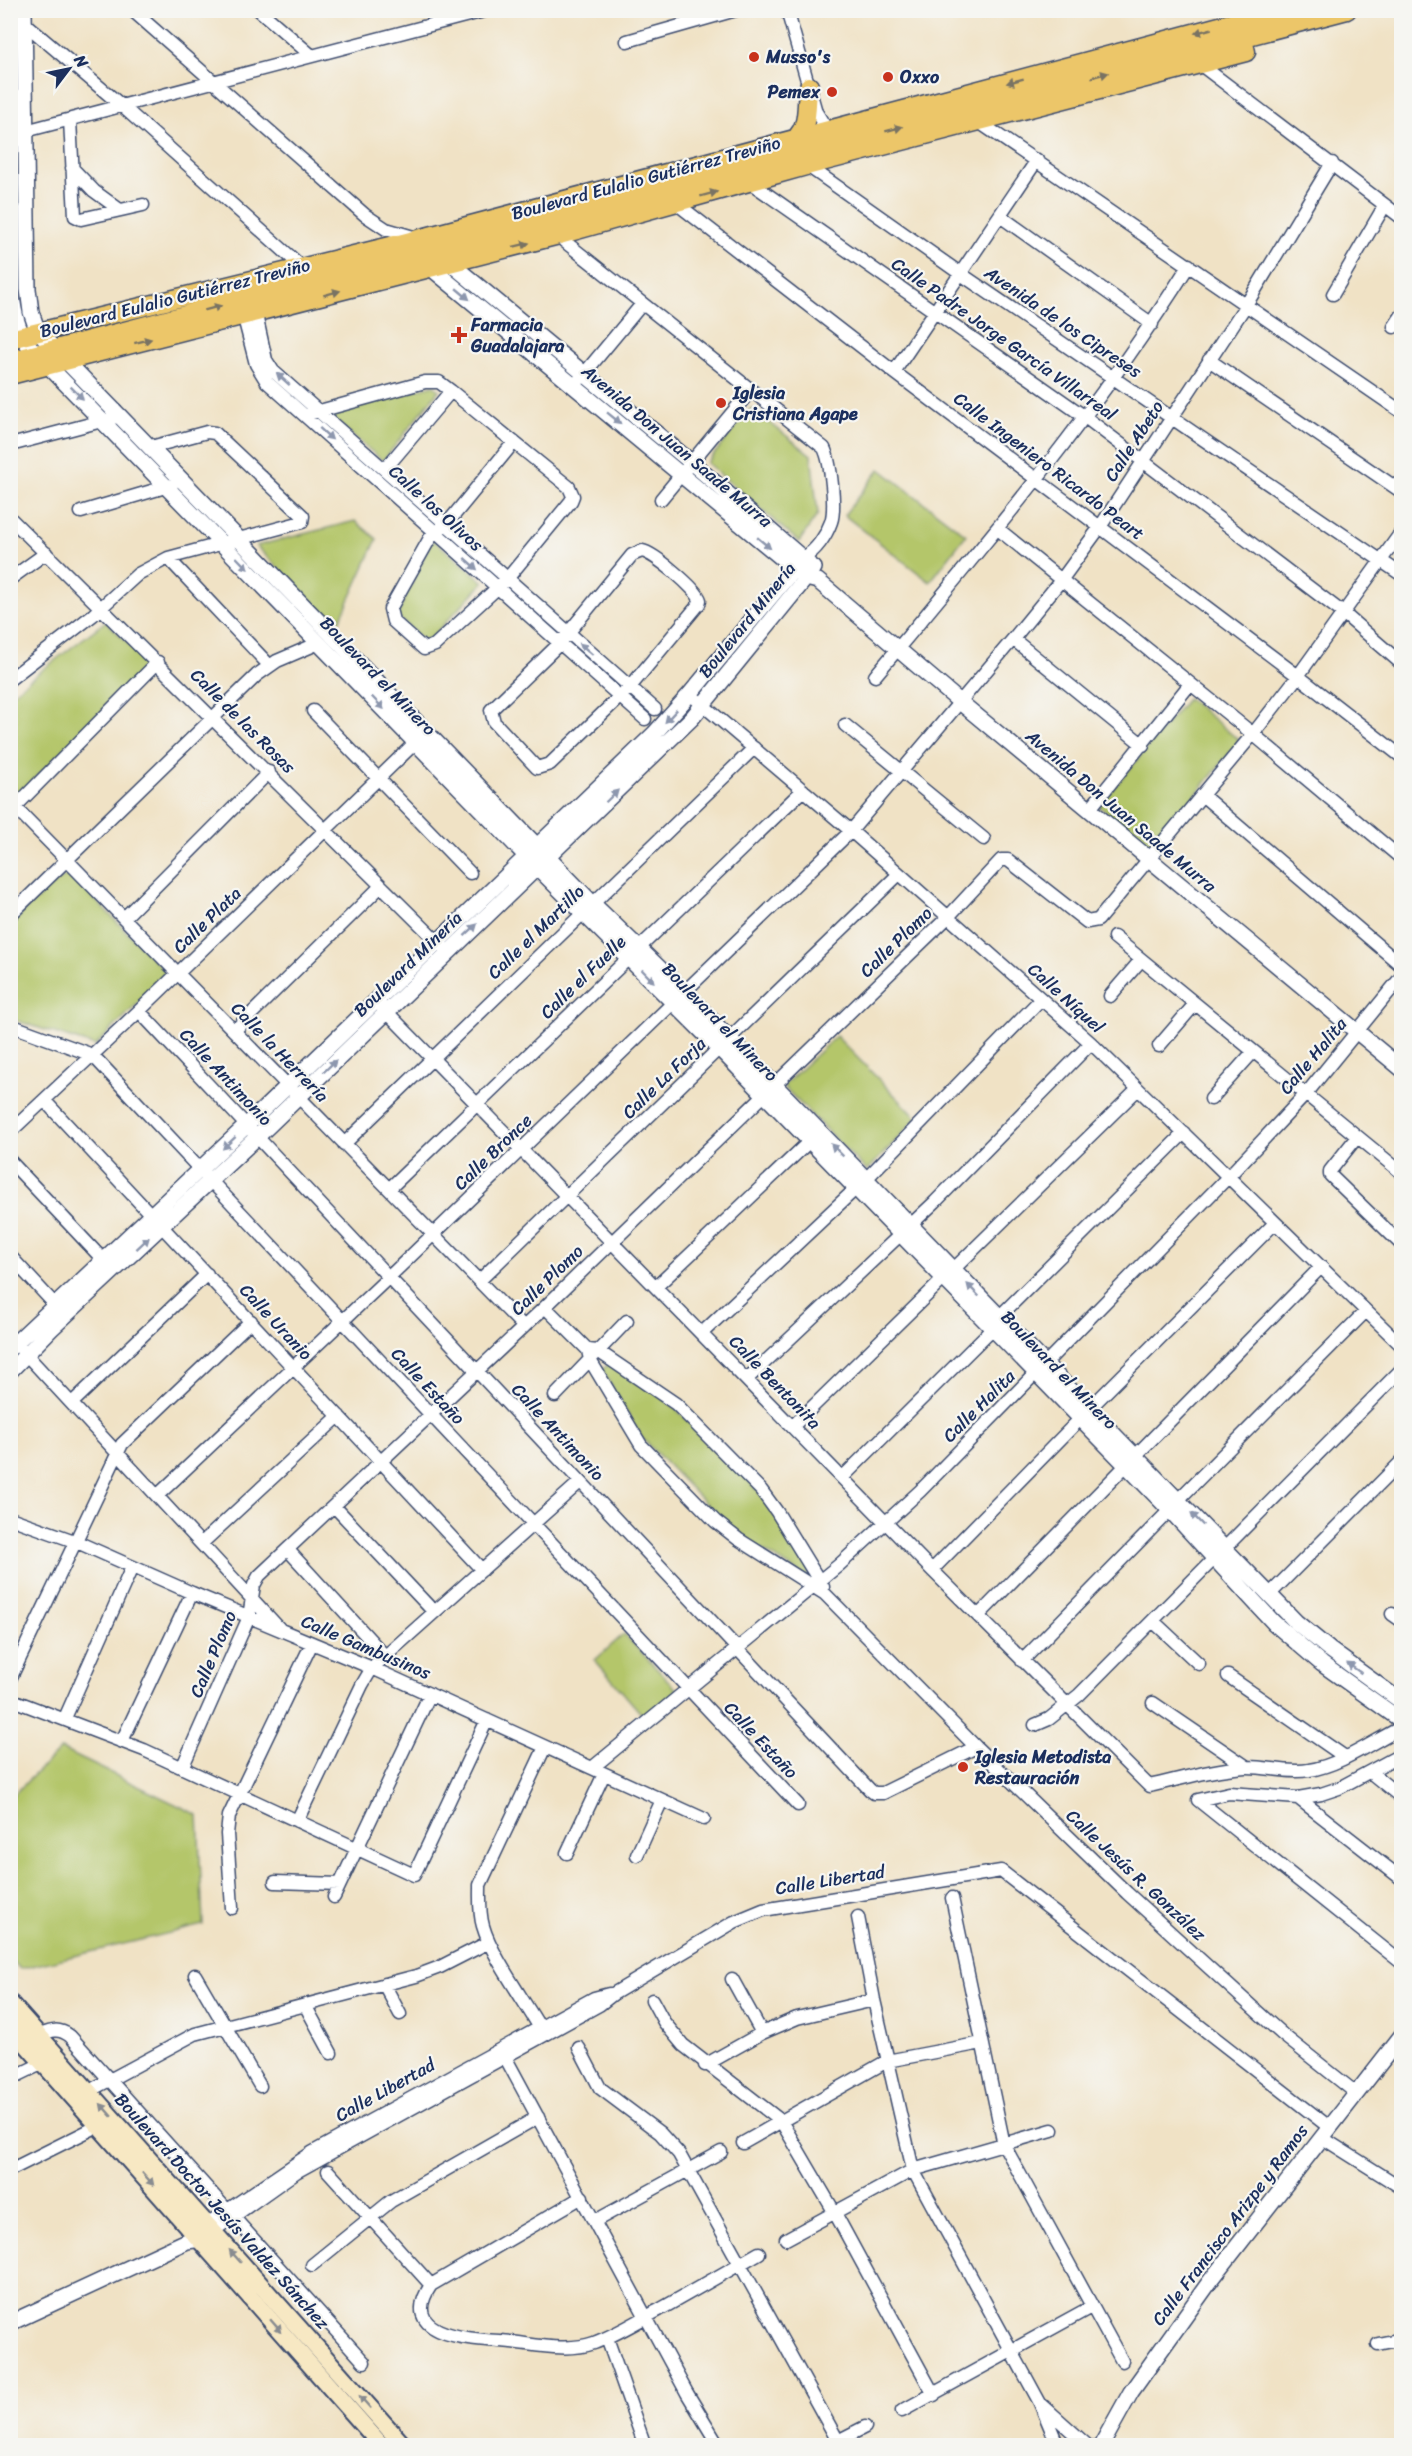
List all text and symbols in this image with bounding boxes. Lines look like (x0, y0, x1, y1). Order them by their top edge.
one-way arrow (1194, 27, 1212, 36)
north arrow (39, 39, 99, 99)
place label: Musso's (765, 41, 831, 73)
text: N (66, 48, 97, 74)
marker: Musso's (747, 50, 761, 64)
place label: Oxxo (900, 61, 940, 93)
one-way arrow (1091, 69, 1109, 79)
marker: Oxxo (881, 70, 895, 84)
place label: Pemex (768, 76, 821, 108)
one-way arrow (1006, 76, 1024, 86)
marker: Pemex (825, 85, 839, 99)
one-way arrow (885, 124, 903, 133)
street label: Boulevard Eulalio Gutiérrez Treviño (508, 127, 784, 229)
one-way arrow (701, 189, 719, 198)
one-way arrow (512, 239, 530, 249)
street label: Boulevard Eulalio Gutiérrez Treviño (37, 249, 313, 347)
street label: Calle Padre Jorge García Villarreal (884, 249, 1124, 430)
street label: Avenida de los Cipreses (977, 257, 1149, 387)
one-way arrow (455, 287, 470, 300)
one-way arrow (323, 288, 341, 298)
one-way arrow (203, 302, 222, 312)
place label: Farmacia Guadalajara (470, 309, 565, 362)
marker: Farmacia Guadalajara (452, 328, 466, 342)
one-way arrow (134, 336, 152, 345)
street label: Avenida Don Juan Saade Murra (573, 355, 781, 537)
one-way arrow (276, 373, 291, 386)
place label: Iglesia Cristiana Agape (732, 377, 858, 430)
street label: Calle Ingeniero Ricardo Peart (946, 383, 1152, 549)
one-way arrow (69, 386, 83, 400)
street label: Calle Abeto (1096, 394, 1172, 488)
marker: Iglesia Cristiana Agape (714, 396, 728, 410)
one-way arrow (606, 412, 621, 424)
one-way arrow (319, 427, 334, 441)
street label: Calle los Olivos (381, 456, 491, 560)
one-way arrow (756, 536, 771, 549)
street label: Boulevard Minería (690, 555, 804, 685)
one-way arrow (235, 556, 249, 571)
one-way arrow (464, 557, 479, 571)
street label: Boulevard el Minero (312, 608, 444, 744)
one-way arrow (579, 643, 594, 656)
street label: Calle de las Rosas (182, 660, 304, 782)
one-way arrow (370, 696, 384, 710)
one-way arrow (664, 708, 678, 723)
street label: Avenida Don Juan Saade Murra (1017, 720, 1225, 902)
one-way arrow (605, 789, 620, 803)
street label: Calle el Martillo (480, 877, 593, 987)
street label: Calle Plata (165, 879, 249, 961)
street label: Calle Plomo (852, 899, 940, 985)
street label: Boulevard Minería (346, 903, 470, 1025)
one-way arrow (464, 924, 478, 938)
street label: Calle el Fuelle (532, 927, 634, 1027)
street label: Boulevard el Minero (654, 954, 786, 1090)
street label: Calle Níquel (1020, 954, 1113, 1042)
one-way arrow (641, 968, 655, 983)
street label: Calle la Herrería (223, 994, 337, 1110)
street label: Calle Halita (1271, 1009, 1356, 1102)
street label: Calle Antimonio (172, 1020, 281, 1134)
street label: Calle La Forja (614, 1028, 715, 1127)
one-way arrow (323, 1059, 337, 1073)
street label: Calle Bronce (446, 1106, 540, 1198)
one-way arrow (222, 1135, 236, 1149)
one-way arrow (830, 1143, 845, 1157)
one-way arrow (136, 1236, 151, 1250)
street label: Calle Plomo (503, 1237, 591, 1323)
street label: Calle Uranio (231, 1276, 321, 1368)
one-way arrow (966, 1282, 980, 1297)
street label: Boulevard el Minero (993, 1302, 1125, 1438)
street label: Calle Bentonita (721, 1327, 829, 1437)
street label: Calle Estaño (383, 1339, 473, 1433)
street label: Calle Halita (935, 1361, 1024, 1450)
street label: Calle Antimonio (504, 1375, 613, 1489)
one-way arrow (1191, 1513, 1205, 1527)
street label: Calle Plomo (180, 1605, 246, 1703)
street label: Calle Gambusinos (296, 1605, 437, 1689)
one-way arrow (1346, 1662, 1362, 1674)
street label: Calle Estaño (716, 1693, 806, 1787)
place label: Iglesia Metodista Restauración (974, 1741, 1111, 1794)
marker: Iglesia Metodista Restauración (956, 1760, 970, 1774)
street label: Calle Jesús R. González (1058, 1801, 1214, 1949)
street label: Calle Libertad (773, 1855, 888, 1904)
street label: Calle Libertad (329, 2049, 442, 2131)
street label: Boulevard Doctor Jesús Valdez Sánchez (106, 2085, 338, 2337)
one-way arrow (100, 2103, 113, 2118)
street label: Calle Francisco Arizpe y Ramos (1143, 2117, 1317, 2333)
one-way arrow (141, 2171, 154, 2186)
one-way arrow (229, 2249, 242, 2264)
one-way arrow (270, 2318, 283, 2334)
one-way arrow (359, 2395, 372, 2410)

